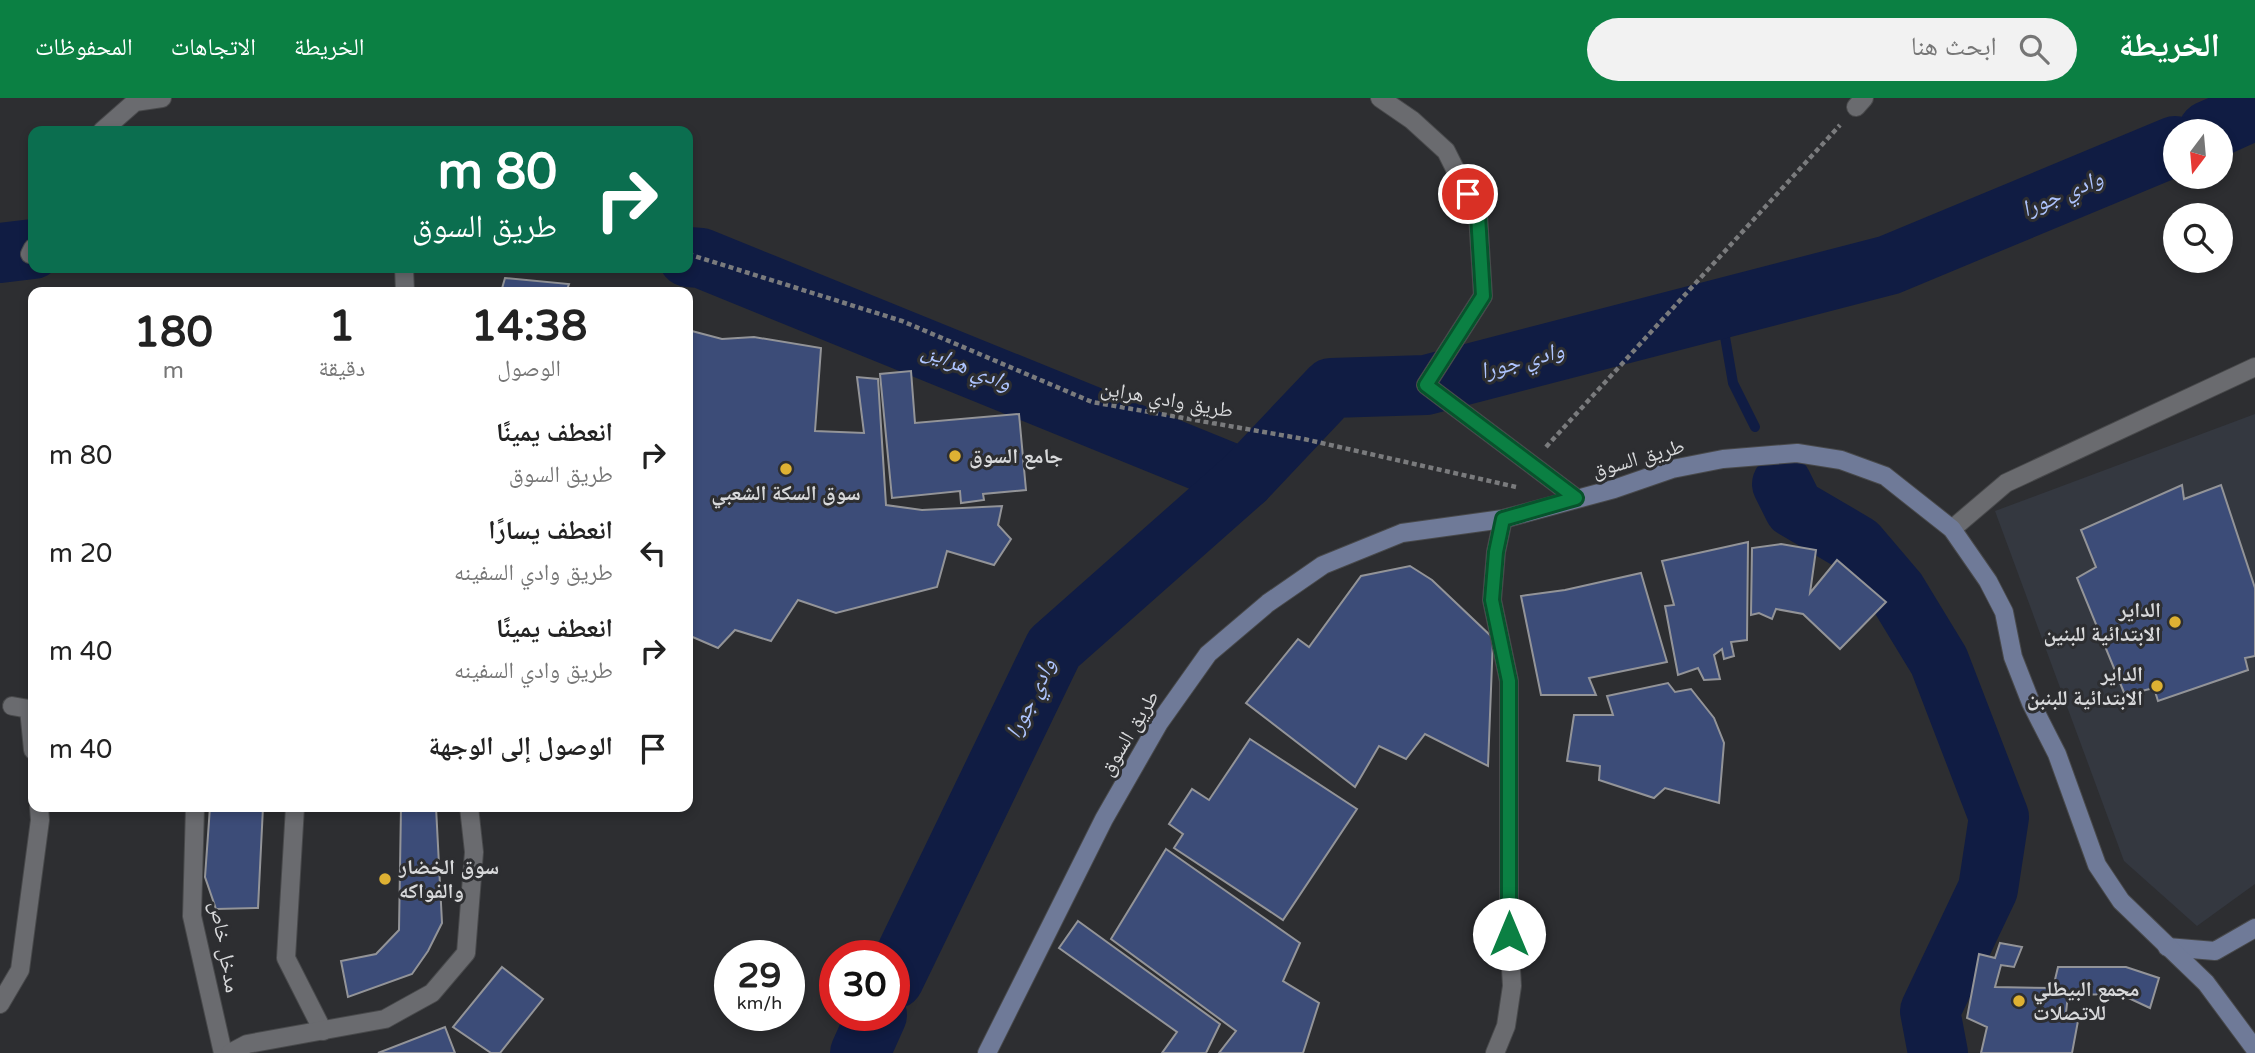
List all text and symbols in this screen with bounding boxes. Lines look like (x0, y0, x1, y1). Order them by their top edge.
search box (1587, 18, 2077, 81)
text: الخريطة (2119, 26, 2220, 65)
icon: search (2015, 30, 2053, 68)
text: ابحث هنا (1911, 31, 1997, 62)
text: المحفوظات (35, 33, 133, 62)
text: الاتجاهات (171, 33, 256, 62)
text: الخريطة (294, 33, 365, 62)
north arrow (2163, 119, 2233, 189)
map controls (2163, 119, 2233, 273)
text: 80 m (438, 143, 557, 202)
icon: right (581, 154, 672, 245)
pin (1438, 164, 1498, 224)
water label: وادي جورا (2017, 164, 2109, 227)
icon: arrive (1449, 175, 1487, 213)
button: search (2163, 203, 2233, 273)
text: طريق السوق (412, 208, 557, 246)
text: 1 (329, 301, 355, 352)
text: 14:38 (471, 301, 587, 352)
text: 180 (134, 307, 213, 358)
water label: وادي هراين (916, 336, 1016, 401)
water label: وادي جورا (1477, 336, 1568, 389)
text: دقيقة (318, 355, 365, 383)
text: الوصول (497, 355, 561, 383)
text: m (163, 357, 184, 385)
street label: طريق وادي هراين (1098, 376, 1235, 427)
text: انعطف يمينًا (496, 417, 613, 448)
street label: طريق السوق (1589, 433, 1687, 484)
icon: right (634, 436, 672, 474)
text: 80 m (49, 440, 112, 471)
place label: جامع السوق (969, 444, 1063, 470)
marker: جامع السوق (947, 448, 963, 464)
text: طريق السوق (509, 461, 613, 489)
marker: سوق السكة الشعبي (778, 461, 794, 477)
place label: سوق السكة الشعبي (711, 481, 861, 509)
text: انعطف يسارًا (488, 515, 613, 546)
icon: left (634, 534, 672, 572)
text: 20 m (49, 538, 112, 569)
text: طريق وادي السفينه (454, 559, 613, 587)
place label: الداير الابتدائية للبنين (2043, 598, 2161, 647)
text: انعطف يمينًا (496, 613, 613, 644)
marker: الداير الابتدائية للبنين (2167, 614, 2183, 630)
icon: right (634, 632, 672, 670)
text: 40 m (49, 636, 112, 667)
water label: وادي جورا (1000, 654, 1066, 745)
text: طريق وادي السفينه (454, 657, 613, 685)
place label: الداير الابتدائية للبنبن (2027, 662, 2143, 711)
marker: الداير الابتدائية للبنبن (2149, 678, 2165, 694)
street label: طريق السوق (1094, 686, 1165, 781)
icon: arrive (634, 730, 672, 768)
text: الوصول إلى الوجهة (429, 731, 613, 762)
text: 40 m (49, 734, 112, 765)
place label: سوق الخضار والفواكه (398, 855, 499, 904)
marker: سوق الخضار والفواكه (377, 871, 393, 887)
position arrow (1472, 897, 1546, 971)
street label: مدخل خاص (204, 899, 245, 995)
speed limit sign: 30 (819, 940, 910, 1031)
text: 29 (738, 955, 781, 997)
place label: مجمع البيطلي للاتصلات (2033, 977, 2140, 1026)
text: km/h (737, 992, 782, 1014)
marker: مجمع البيطلي للاتصلات (2011, 993, 2027, 1009)

